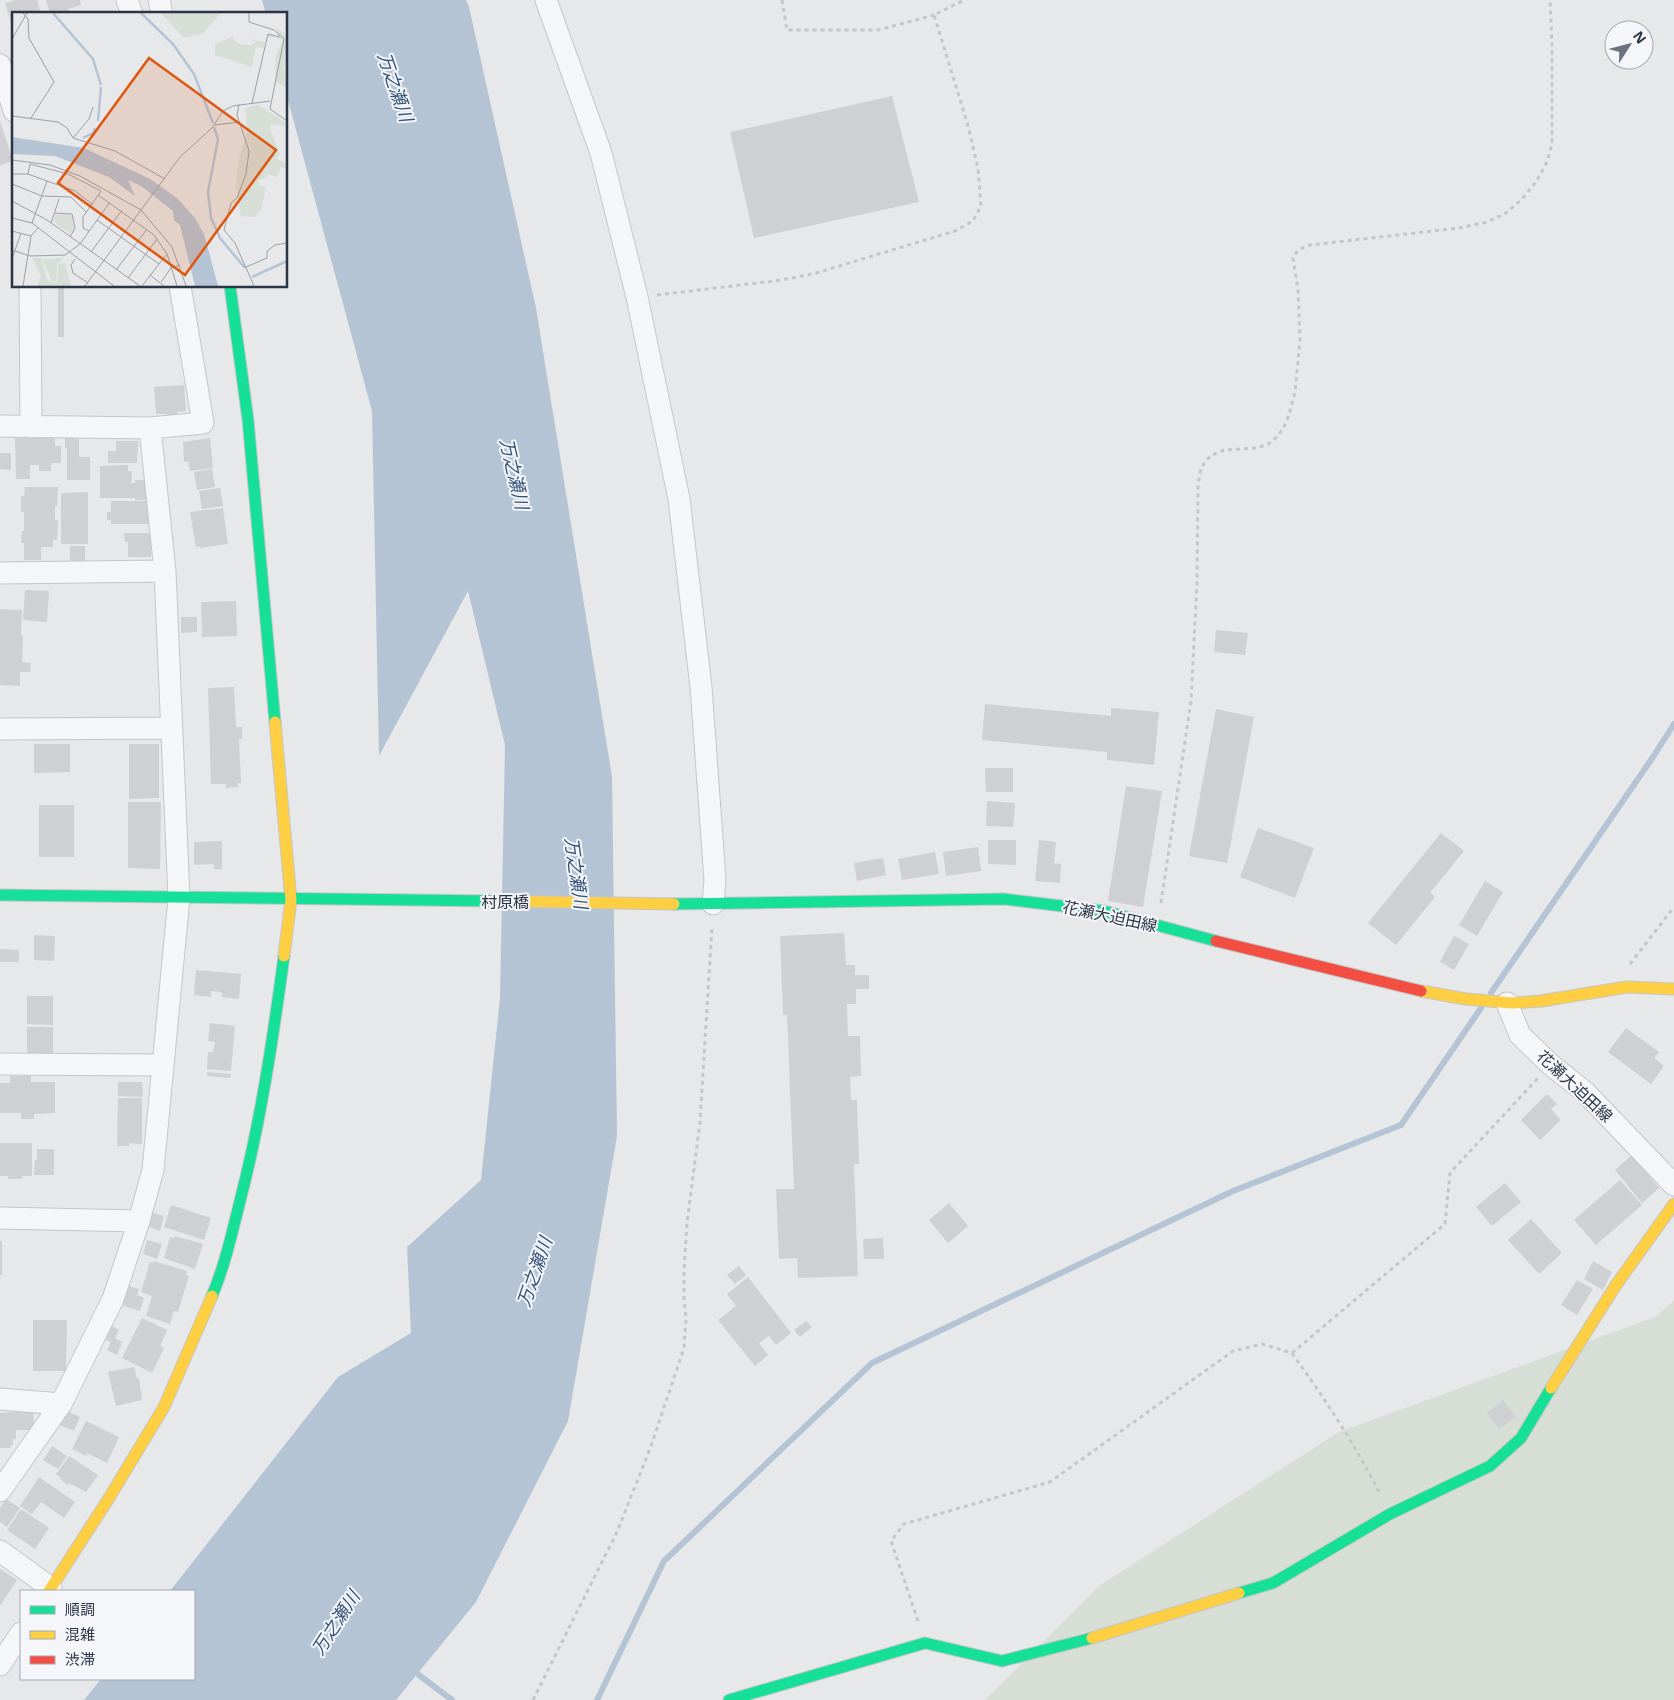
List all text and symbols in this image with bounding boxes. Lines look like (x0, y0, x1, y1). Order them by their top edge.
inset map (12, 12, 288, 288)
north arrow (1604, 20, 1654, 70)
text: N (1629, 27, 1651, 47)
water label: 万之瀬川 (373, 49, 420, 127)
water label: 万之瀬川 (495, 436, 535, 514)
water label: 万之瀬川 (560, 836, 594, 912)
street label: 村原橋 (481, 891, 529, 913)
street label: 花瀬大迫田線 (1061, 895, 1159, 937)
street label: 花瀬大迫田線 (1532, 1045, 1618, 1127)
water label: 万之瀬川 (511, 1232, 558, 1310)
water label: 万之瀬川 (305, 1584, 366, 1659)
legend (20, 1590, 195, 1680)
text: 順調 (65, 1599, 95, 1619)
text: 混雑 (65, 1624, 95, 1644)
text: 渋滞 (65, 1649, 95, 1669)

